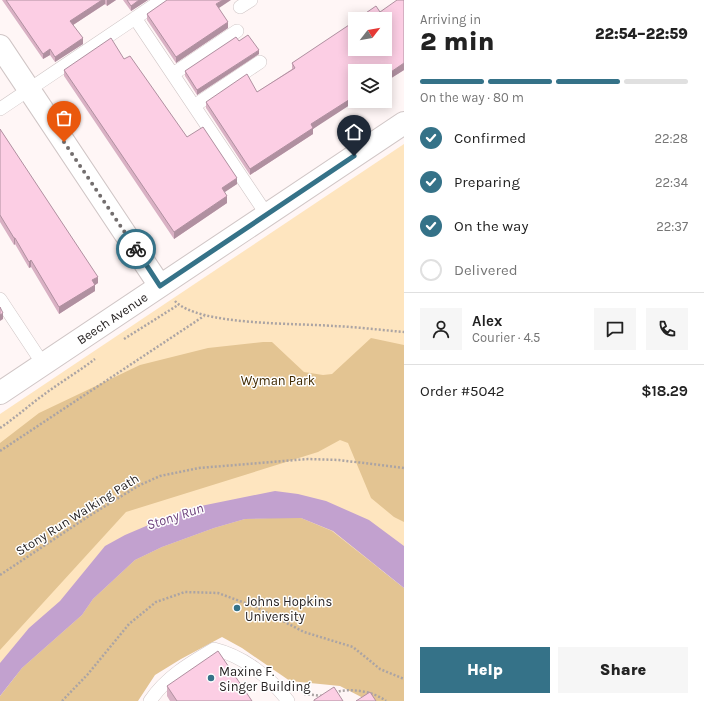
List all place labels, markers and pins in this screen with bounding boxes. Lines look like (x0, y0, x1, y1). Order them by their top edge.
pin (47, 101, 81, 142)
pin (337, 115, 371, 156)
place label: Johns Hopkins University (245, 594, 332, 624)
marker: Johns Hopkins University (232, 603, 242, 613)
place label: Maxine F. Singer Building (219, 664, 311, 694)
marker: Maxine F. Singer Building (206, 673, 216, 683)

